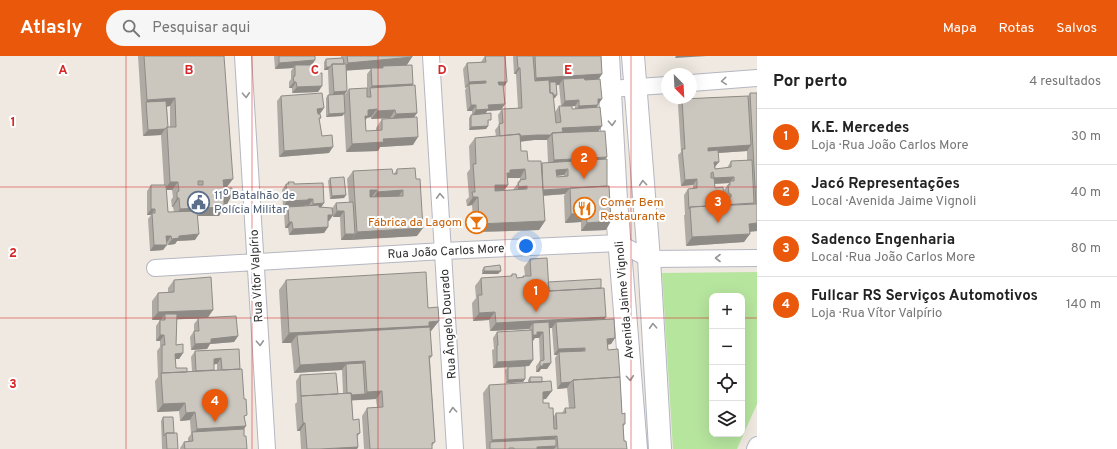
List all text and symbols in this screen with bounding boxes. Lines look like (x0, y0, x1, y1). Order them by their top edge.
search box (106, 10, 386, 46)
text: Atlasly (20, 16, 82, 40)
icon: search (120, 17, 142, 39)
text: Pesquisar aqui (152, 19, 250, 38)
text: Mapa (943, 20, 977, 37)
text: Rotas (999, 20, 1034, 37)
text: Salvos (1056, 20, 1097, 37)
text: A (58, 63, 68, 79)
text: B (185, 63, 194, 79)
text: C (311, 63, 319, 79)
text: D (437, 63, 447, 79)
text: E (564, 63, 572, 79)
north arrow (661, 68, 697, 104)
text: Por perto (773, 71, 847, 93)
text: 4 resultados (1029, 74, 1101, 90)
one-way arrow (721, 76, 727, 85)
one-way arrow (241, 92, 250, 98)
text: 1 (10, 115, 16, 131)
text: K.E. Mercedes (811, 119, 909, 138)
one-way arrow (608, 120, 616, 126)
text: 1 (783, 129, 789, 145)
text: 30 m (1071, 129, 1101, 145)
text: Loja · Rua João Carlos More (811, 138, 969, 154)
pin: 2 (571, 146, 597, 179)
text: Jacó Representações (811, 175, 960, 194)
one-way arrow (638, 180, 647, 186)
text: 2 (782, 185, 790, 201)
text: 40 m (1071, 185, 1101, 201)
place label: 11º Batalhão de Polícia Militar (214, 188, 295, 218)
public building icon: 11º Batalhão de Polícia Militar (186, 189, 212, 215)
pin: 3 (705, 190, 731, 223)
one-way arrow (435, 193, 444, 199)
text: Local · Avenida Jaime Vignoli (811, 194, 976, 210)
place label: Comer Bem Restaurante (600, 195, 665, 225)
restaurant icon: Comer Bem Restaurante (571, 196, 597, 222)
bar icon: Fábrica da Lagom (464, 209, 490, 235)
place label: Fábrica da Lagom (368, 215, 462, 231)
street label: Rua Vítor Valpírio (247, 229, 267, 323)
text: Sadenco Engenharia (811, 231, 955, 250)
your location (516, 236, 536, 256)
street label: Avenida Jaime Vignoli (612, 240, 638, 360)
street label: Rua João Carlos More (387, 241, 505, 263)
text: 3 (782, 241, 790, 257)
text: 80 m (1071, 241, 1101, 257)
text: 2 (9, 246, 17, 262)
text: Local · Rua João Carlos More (811, 250, 975, 266)
one-way arrow (715, 254, 721, 262)
street label: Rua Ângelo Dourado (437, 268, 461, 379)
pin: 1 (523, 279, 549, 312)
text: Fullcar RS Serviços Automotivos (811, 287, 1038, 306)
map controls (709, 293, 745, 437)
button: + (709, 293, 745, 329)
text: 4 (782, 297, 790, 313)
text: 140 m (1066, 297, 1101, 313)
text: Loja · Rua Vítor Valpírio (811, 306, 942, 322)
one-way arrow (649, 323, 658, 329)
button: − (709, 329, 745, 365)
one-way arrow (256, 340, 265, 346)
button: locate (709, 365, 745, 401)
one-way arrow (626, 375, 635, 381)
text: 3 (9, 377, 17, 393)
pin: 4 (202, 389, 228, 422)
button: layers (709, 401, 745, 437)
one-way arrow (448, 407, 457, 413)

